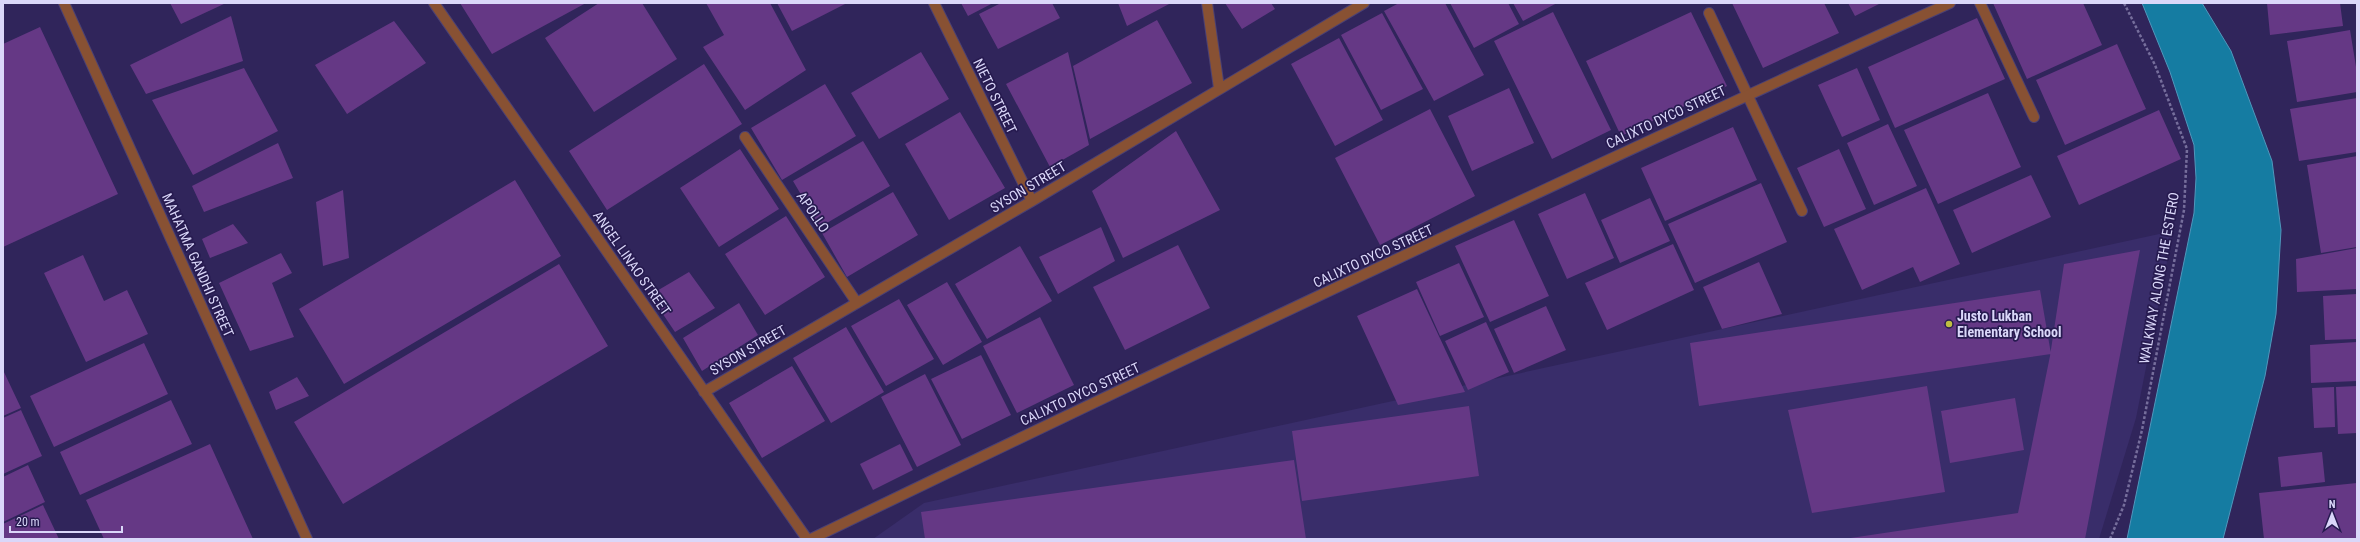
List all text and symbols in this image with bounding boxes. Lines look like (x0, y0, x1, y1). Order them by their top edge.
street label: NIETO STREET (970, 56, 1020, 136)
street label: CALIXTO DYCO STREET (1603, 82, 1729, 152)
street label: SYSON STREET (987, 158, 1069, 216)
street label: APOLLO (794, 189, 832, 235)
street label: MAHATMA GANDHI STREET (159, 191, 237, 339)
street label: WALKWAY ALONG THE ESTERO (2136, 191, 2182, 365)
street label: ANGEL LINAO STREET (590, 208, 674, 318)
street label: CALIXTO DYCO STREET (1310, 221, 1436, 291)
place label: Justo Lukban Elementary School (1957, 308, 2062, 340)
marker: Justo Lukban Elementary School (1944, 319, 1954, 329)
street label: SYSON STREET (707, 322, 789, 378)
street label: CALIXTO DYCO STREET (1017, 359, 1143, 429)
north arrow (2312, 494, 2352, 534)
text: N (2329, 498, 2336, 511)
scale bar (10, 508, 122, 534)
text: 20 m (16, 515, 40, 529)

